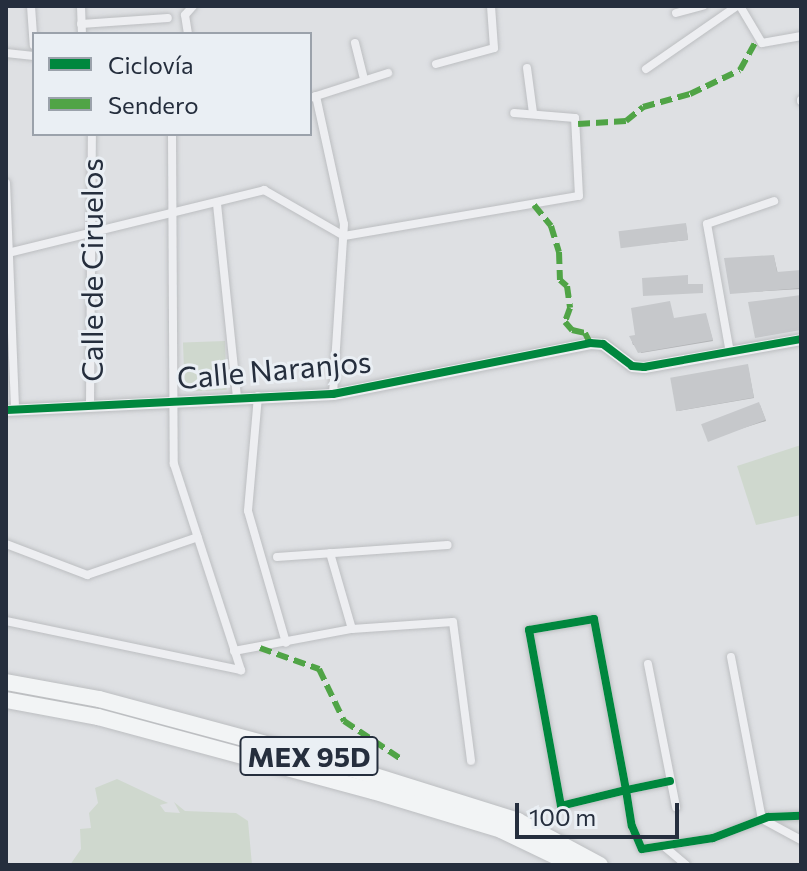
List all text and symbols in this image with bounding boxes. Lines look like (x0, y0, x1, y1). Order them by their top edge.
legend (32, 32, 312, 136)
text: Ciclovía (108, 50, 194, 79)
text: Sendero (108, 90, 199, 119)
street label: Calle de Ciruelos (73, 158, 109, 382)
street label: Calle Naranjos (175, 343, 373, 395)
road number: MEX 95D (239, 732, 379, 780)
scale bar (519, 787, 683, 837)
text: 100 m (529, 802, 596, 831)

